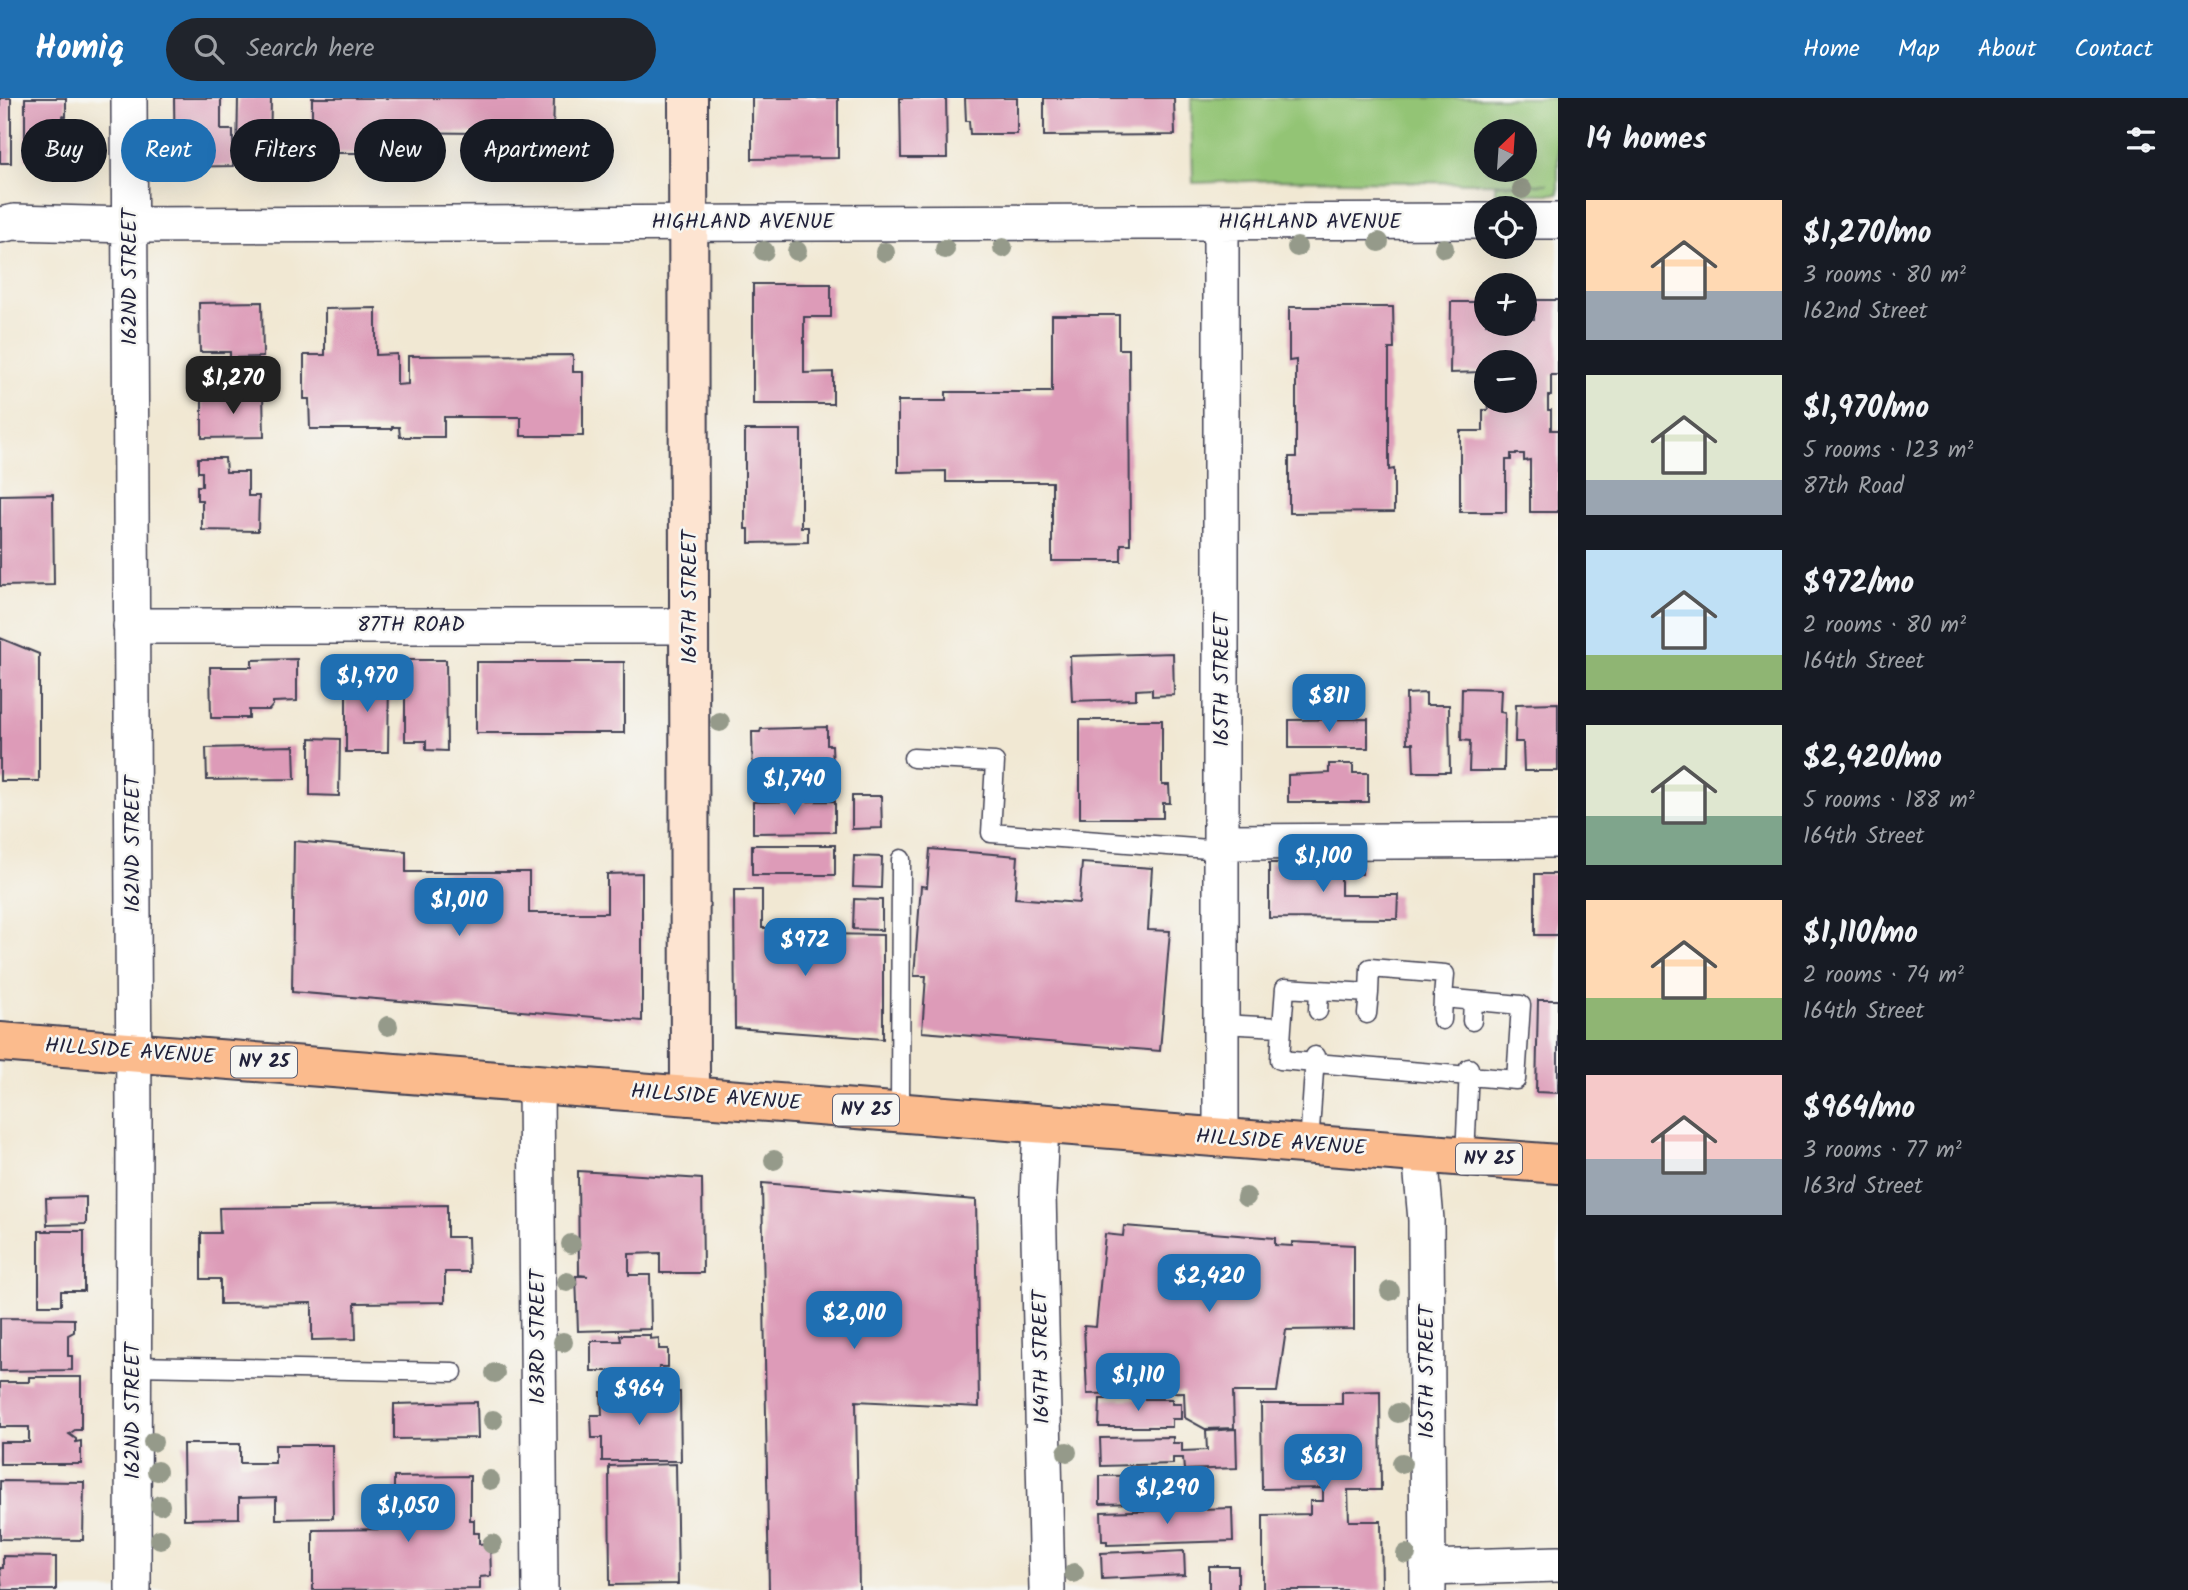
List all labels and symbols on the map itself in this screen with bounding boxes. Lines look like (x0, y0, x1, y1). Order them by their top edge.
north arrow (1474, 119, 1536, 182)
street label: HIGHLAND AVENUE (651, 206, 835, 239)
street label: HIGHLAND AVENUE (1218, 206, 1402, 239)
street label: 162ND STREET (114, 207, 147, 346)
pin: $1,270 (176, 356, 290, 416)
street label: 164TH STREET (674, 528, 707, 664)
street label: 87TH ROAD (357, 609, 465, 642)
street label: 165TH STREET (1206, 611, 1239, 747)
pin: $1,970 (310, 654, 424, 714)
pin: $811 (1288, 674, 1370, 734)
pin: $1,740 (737, 758, 851, 817)
street label: 162ND STREET (117, 774, 150, 913)
pin: $1,100 (1266, 834, 1380, 894)
pin: $1,010 (402, 878, 516, 938)
pin: $972 (764, 918, 846, 978)
street label: HILLSIDE AVENUE (44, 1030, 217, 1074)
road number: NY 25 (231, 1046, 297, 1078)
street label: HILLSIDE AVENUE (630, 1076, 803, 1120)
road number: NY 25 (833, 1094, 899, 1126)
street label: HILLSIDE AVENUE (1195, 1121, 1368, 1165)
road number: NY 25 (1456, 1144, 1522, 1175)
pin: $2,420 (1152, 1254, 1266, 1314)
street label: 163RD STREET (522, 1268, 555, 1404)
street label: 164TH STREET (1024, 1288, 1060, 1424)
pin: $2,010 (797, 1292, 911, 1351)
street label: 165TH STREET (1411, 1303, 1444, 1439)
street label: 162ND STREET (117, 1341, 150, 1480)
pin: $1,110 (1081, 1354, 1195, 1413)
pin: $964 (598, 1368, 680, 1427)
pin: $631 (1282, 1434, 1364, 1494)
pin: $1,290 (1110, 1466, 1224, 1526)
pin: $1,050 (351, 1484, 465, 1544)

